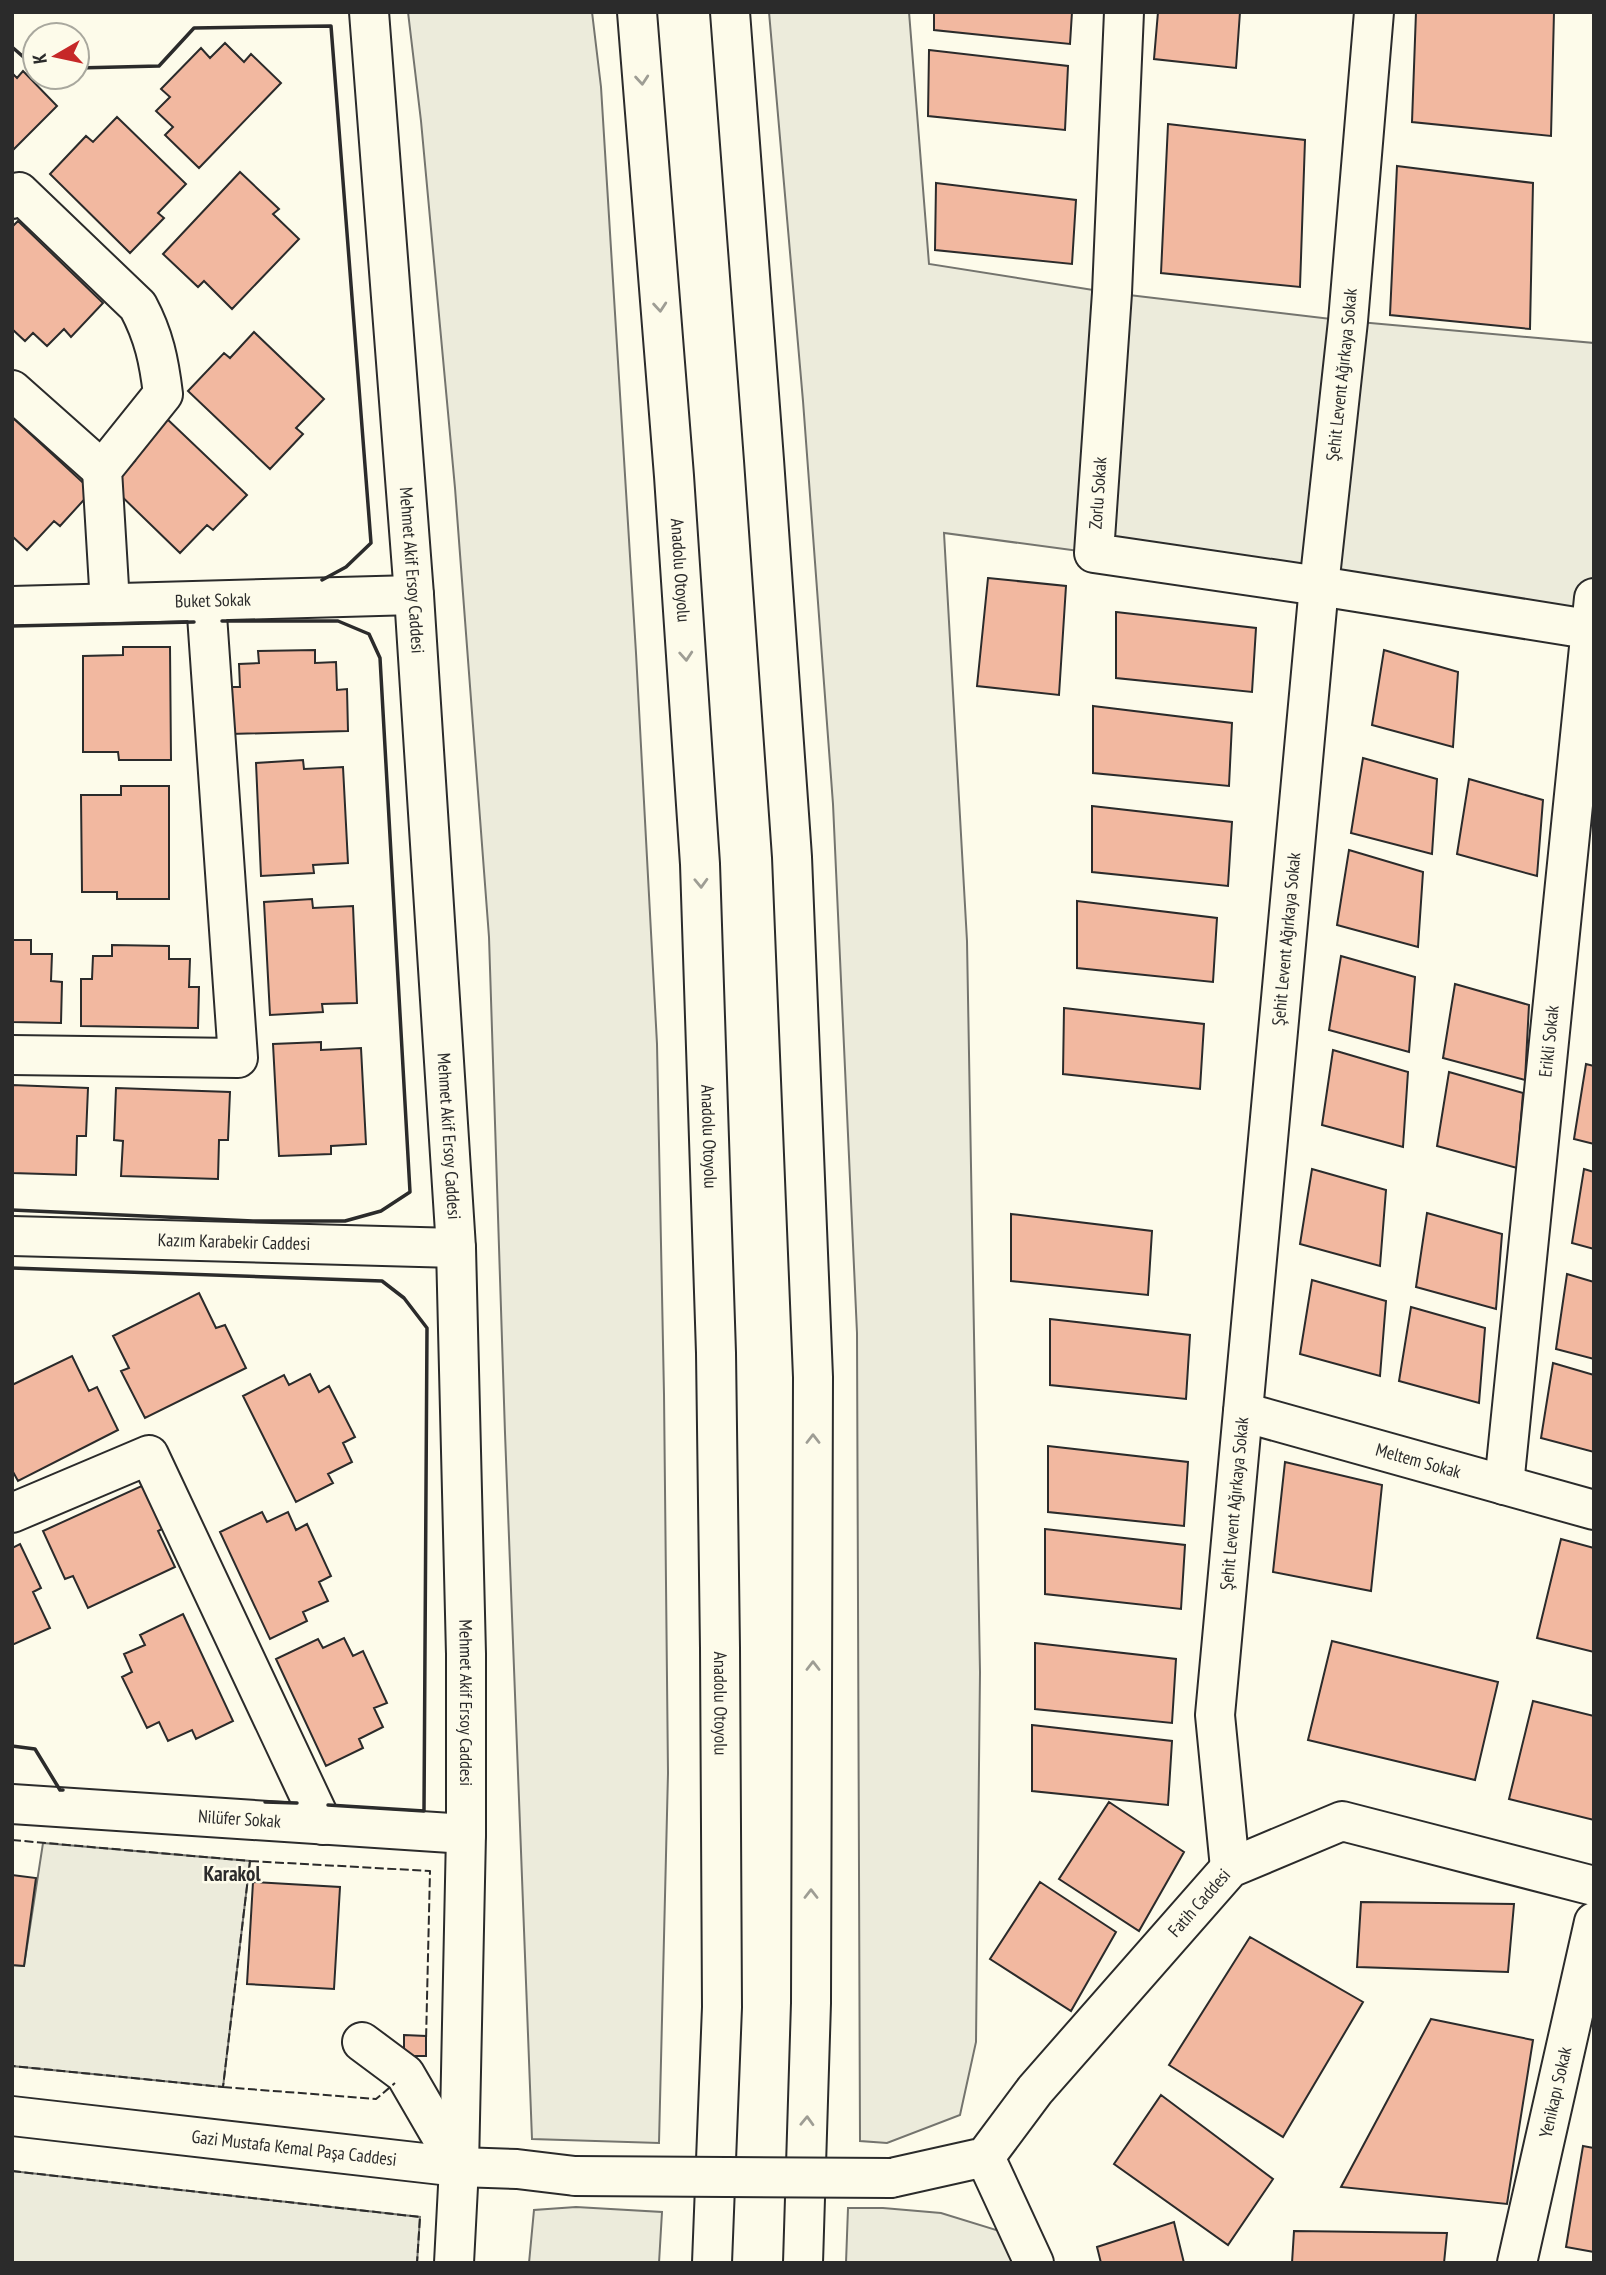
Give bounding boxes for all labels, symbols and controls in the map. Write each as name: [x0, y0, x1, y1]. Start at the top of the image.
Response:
north arrow: [21, 21, 91, 91]
text: K: [27, 52, 52, 65]
one-way arrow: [634, 75, 649, 86]
street label: Şehit Levent Ağırkaya Sokak: [1321, 287, 1362, 462]
one-way arrow: [652, 302, 667, 313]
street label: Zorlu Sokak: [1084, 456, 1111, 530]
street label: Mehmet Akif Ersoy Caddesi: [395, 486, 430, 654]
street label: Anadolu Otoyolu: [666, 518, 696, 623]
street label: Buket Sokak: [175, 587, 251, 613]
one-way arrow: [678, 651, 693, 662]
street label: Şehit Levent Ağırkaya Sokak: [1267, 851, 1305, 1027]
one-way arrow: [693, 878, 708, 889]
street label: Erikli Sokak: [1533, 1004, 1564, 1078]
street label: Mehmet Akif Ersoy Caddesi: [432, 1052, 466, 1220]
street label: Anadolu Otoyolu: [696, 1084, 723, 1189]
street label: Kazım Karabekir Caddesi: [157, 1228, 311, 1255]
street label: Şehit Levent Ağırkaya Sokak: [1215, 1416, 1253, 1591]
one-way arrow: [805, 1433, 821, 1443]
street label: Meltem Sokak: [1373, 1438, 1464, 1483]
street label: Mehmet Akif Ersoy Caddesi: [454, 1619, 478, 1786]
street label: Anadolu Otoyolu: [709, 1651, 733, 1755]
one-way arrow: [805, 1660, 820, 1671]
street label: Nilüfer Sokak: [197, 1804, 282, 1833]
district label: Karakol: [204, 1860, 261, 1887]
street label: Fatih Caddesi: [1163, 1864, 1235, 1941]
one-way arrow: [804, 1888, 819, 1899]
street label: Yenikapı Sokak: [1534, 2044, 1576, 2140]
one-way arrow: [800, 2115, 815, 2126]
street label: Gazi Mustafa Kemal Paşa Caddesi: [190, 2125, 398, 2171]

